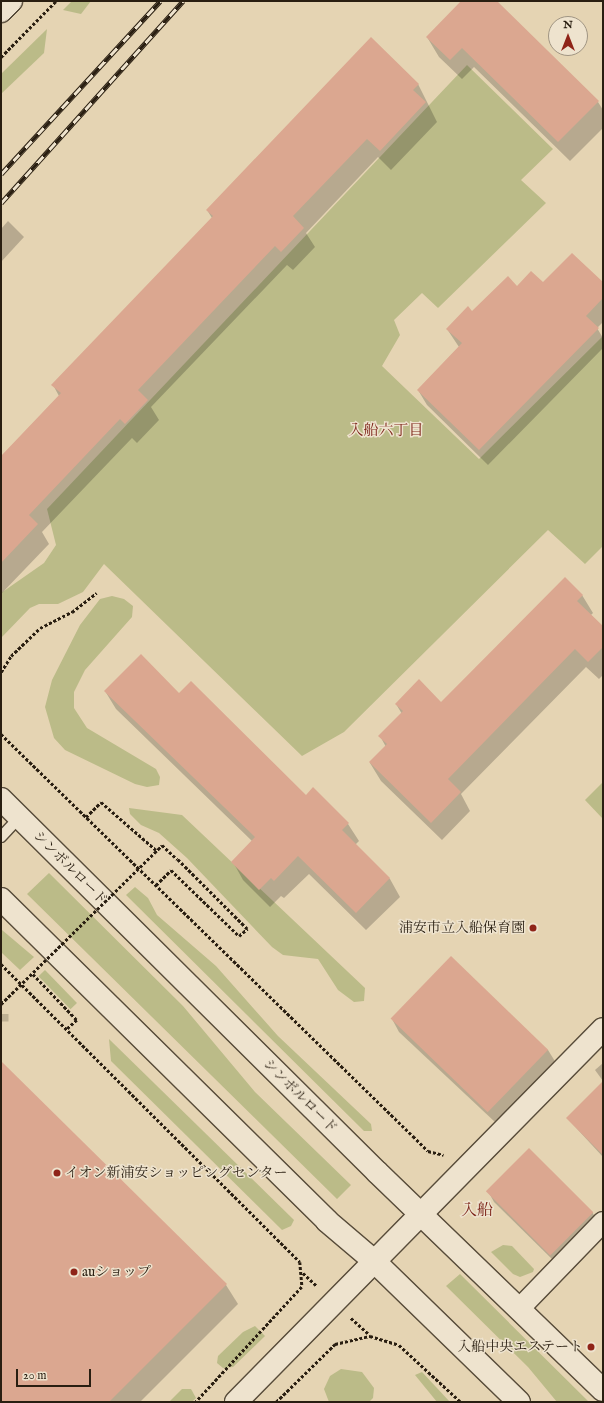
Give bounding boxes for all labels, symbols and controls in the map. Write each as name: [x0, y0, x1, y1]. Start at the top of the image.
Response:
north arrow: [548, 16, 588, 56]
text: N: [563, 18, 573, 32]
district label: 入船六丁目: [349, 422, 423, 440]
street label: シンボルロード: [29, 827, 111, 909]
place label: 浦安市立入船保育園: [399, 920, 525, 936]
marker: 浦安市立入船保育園: [528, 923, 538, 933]
street label: シンボルロード: [259, 1055, 341, 1137]
place label: イオン新浦安ショッピングセンター: [65, 1165, 289, 1181]
marker: イオン新浦安ショッピングセンター: [52, 1168, 62, 1178]
district label: 入船: [461, 1201, 493, 1221]
place label: auショップ: [82, 1264, 151, 1280]
marker: auショップ: [69, 1267, 79, 1277]
place label: 入船中央エステート: [457, 1339, 583, 1355]
marker: 入船中央エステート: [586, 1342, 596, 1352]
scale bar: [18, 1361, 93, 1387]
text: 20 m: [23, 1368, 46, 1383]

